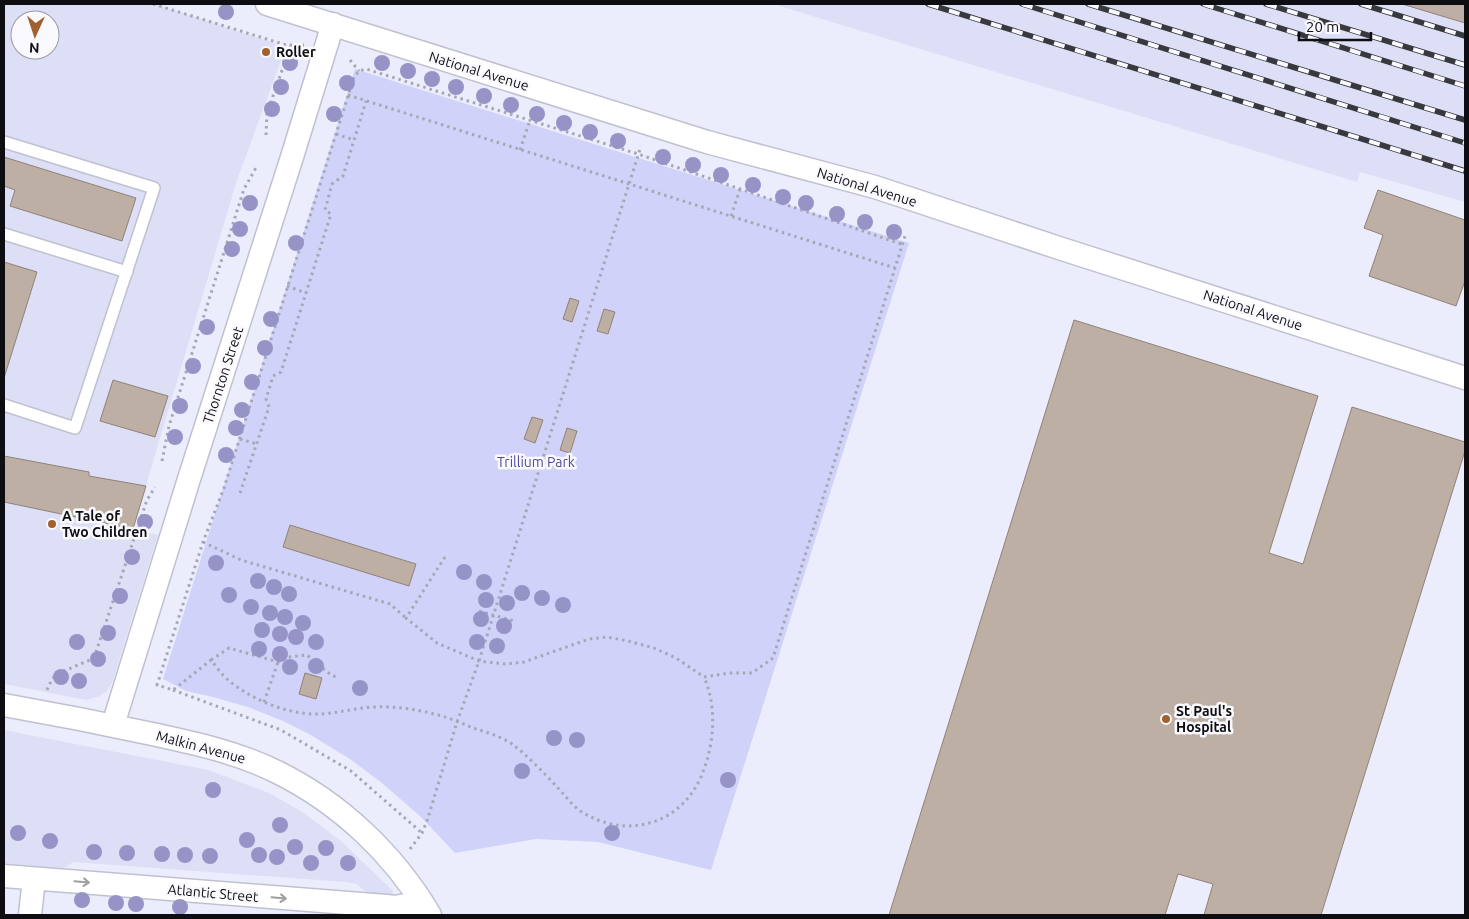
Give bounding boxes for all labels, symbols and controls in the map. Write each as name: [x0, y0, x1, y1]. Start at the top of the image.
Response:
north arrow: [10, 10, 60, 60]
scale bar: [1299, 10, 1372, 42]
text: 20 m: [1306, 18, 1339, 35]
text: N: [29, 40, 40, 56]
place label: Roller: [276, 44, 316, 60]
marker: Roller: [260, 46, 272, 58]
street label: National Avenue: [427, 48, 531, 94]
street label: National Avenue: [815, 164, 919, 210]
street label: National Avenue: [1201, 286, 1305, 334]
street label: Thornton Street: [200, 324, 246, 426]
park label: Trillium Park: [497, 454, 575, 470]
place label: A Tale of Two Children: [62, 508, 148, 540]
marker: A Tale of Two Children: [46, 518, 58, 530]
place label: St Paul's Hospital: [1176, 703, 1232, 735]
marker: St Paul's Hospital: [1160, 713, 1172, 725]
street label: Malkin Avenue: [155, 727, 247, 767]
one-way arrow: [74, 877, 90, 887]
street label: Atlantic Street: [167, 881, 260, 905]
one-way arrow: [271, 893, 287, 902]

